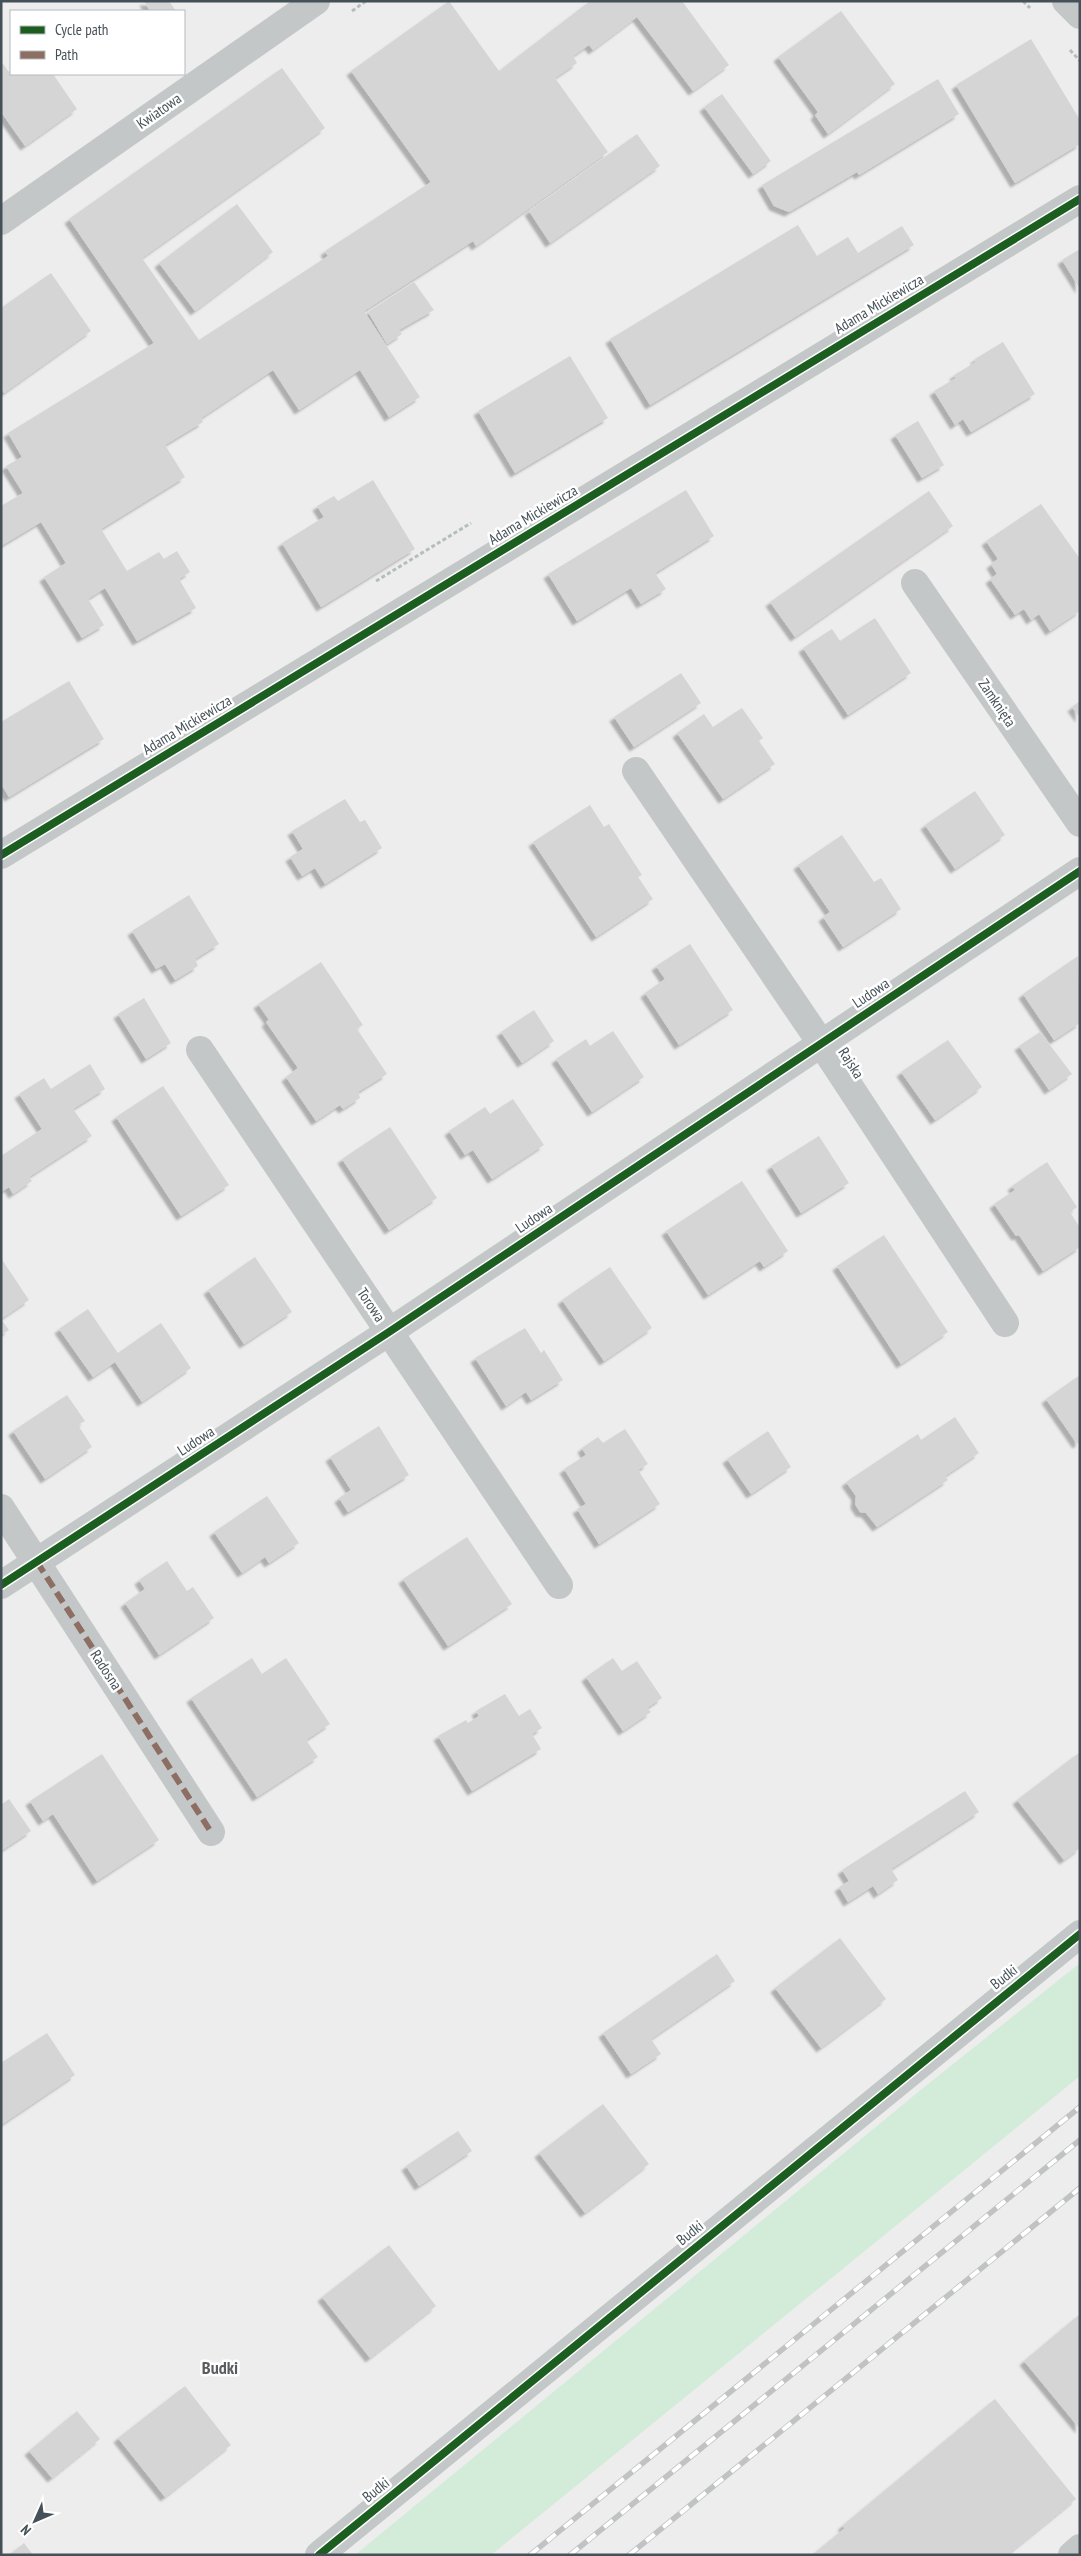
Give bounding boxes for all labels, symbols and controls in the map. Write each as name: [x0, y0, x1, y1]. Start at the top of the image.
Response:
legend: [10, 10, 185, 75]
text: Cycle path: [55, 20, 108, 39]
text: Path: [55, 45, 78, 64]
street label: Kwiatowa: [133, 88, 185, 133]
street label: Adama Mickiewicza: [831, 270, 927, 338]
street label: Adama Mickiewicza: [485, 481, 581, 549]
street label: Zamknięta: [974, 675, 1020, 730]
street label: Adama Mickiewicza: [139, 691, 235, 759]
street label: Ludowa: [849, 973, 893, 1012]
street label: Rajska: [834, 1044, 868, 1082]
street label: Ludowa: [512, 1198, 556, 1237]
street label: Torowa: [353, 1284, 390, 1325]
street label: Ludowa: [174, 1422, 218, 1460]
street label: Radosna: [87, 1646, 126, 1693]
street label: Budki: [986, 1960, 1021, 1993]
street label: Budki: [672, 2216, 707, 2249]
district label: Budki: [202, 2356, 238, 2379]
street label: Budki: [358, 2473, 393, 2506]
north arrow: [10, 2496, 60, 2546]
text: N: [17, 2521, 35, 2539]

